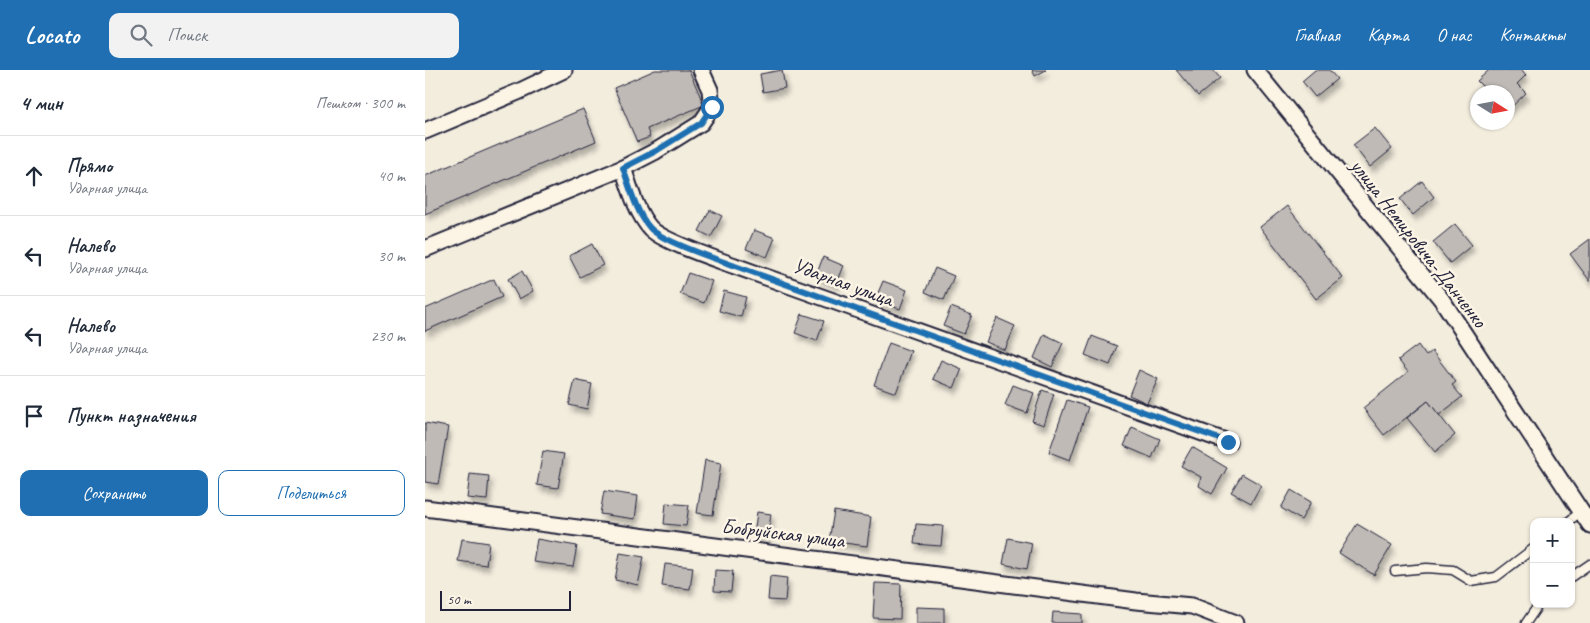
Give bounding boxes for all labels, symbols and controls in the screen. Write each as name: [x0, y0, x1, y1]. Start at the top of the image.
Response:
search box: [109, 13, 459, 58]
text: Locato: [25, 20, 79, 50]
icon: search: [127, 21, 155, 49]
text: Поиск: [167, 23, 207, 47]
text: Главная: [1295, 24, 1340, 46]
text: Карта: [1368, 24, 1409, 46]
text: О нас: [1437, 24, 1472, 46]
text: Контакты: [1500, 24, 1565, 46]
north arrow: [1470, 85, 1515, 130]
text: 4 мин: [20, 90, 63, 116]
text: Пешком · 300 m: [316, 93, 405, 113]
route start: [701, 96, 724, 119]
street label: улица Немировича-Данченко: [1344, 152, 1494, 334]
text: Прямо: [67, 154, 112, 178]
icon: ahead: [20, 162, 48, 190]
text: 40 m: [378, 166, 405, 186]
text: Ударная улица: [67, 178, 147, 198]
text: Налево: [67, 234, 115, 258]
icon: left: [20, 242, 48, 270]
text: 30 m: [378, 246, 405, 266]
street label: Ударная улица: [789, 252, 899, 313]
text: Ударная улица: [67, 258, 147, 278]
text: Налево: [67, 314, 115, 338]
icon: left: [20, 322, 48, 350]
text: 230 m: [371, 326, 405, 346]
text: Ударная улица: [67, 338, 147, 358]
icon: arrive: [20, 402, 48, 430]
text: Пункт назначения: [67, 404, 196, 428]
route end: [1217, 431, 1240, 454]
button: Сохранить: [20, 470, 208, 516]
button: Поделиться: [218, 470, 405, 516]
street label: Бобруйская улица: [720, 513, 847, 554]
map controls: [1530, 518, 1575, 608]
button: +: [1530, 518, 1575, 563]
button: −: [1530, 563, 1575, 608]
scale bar: [440, 588, 571, 611]
text: 50 m: [447, 591, 471, 608]

